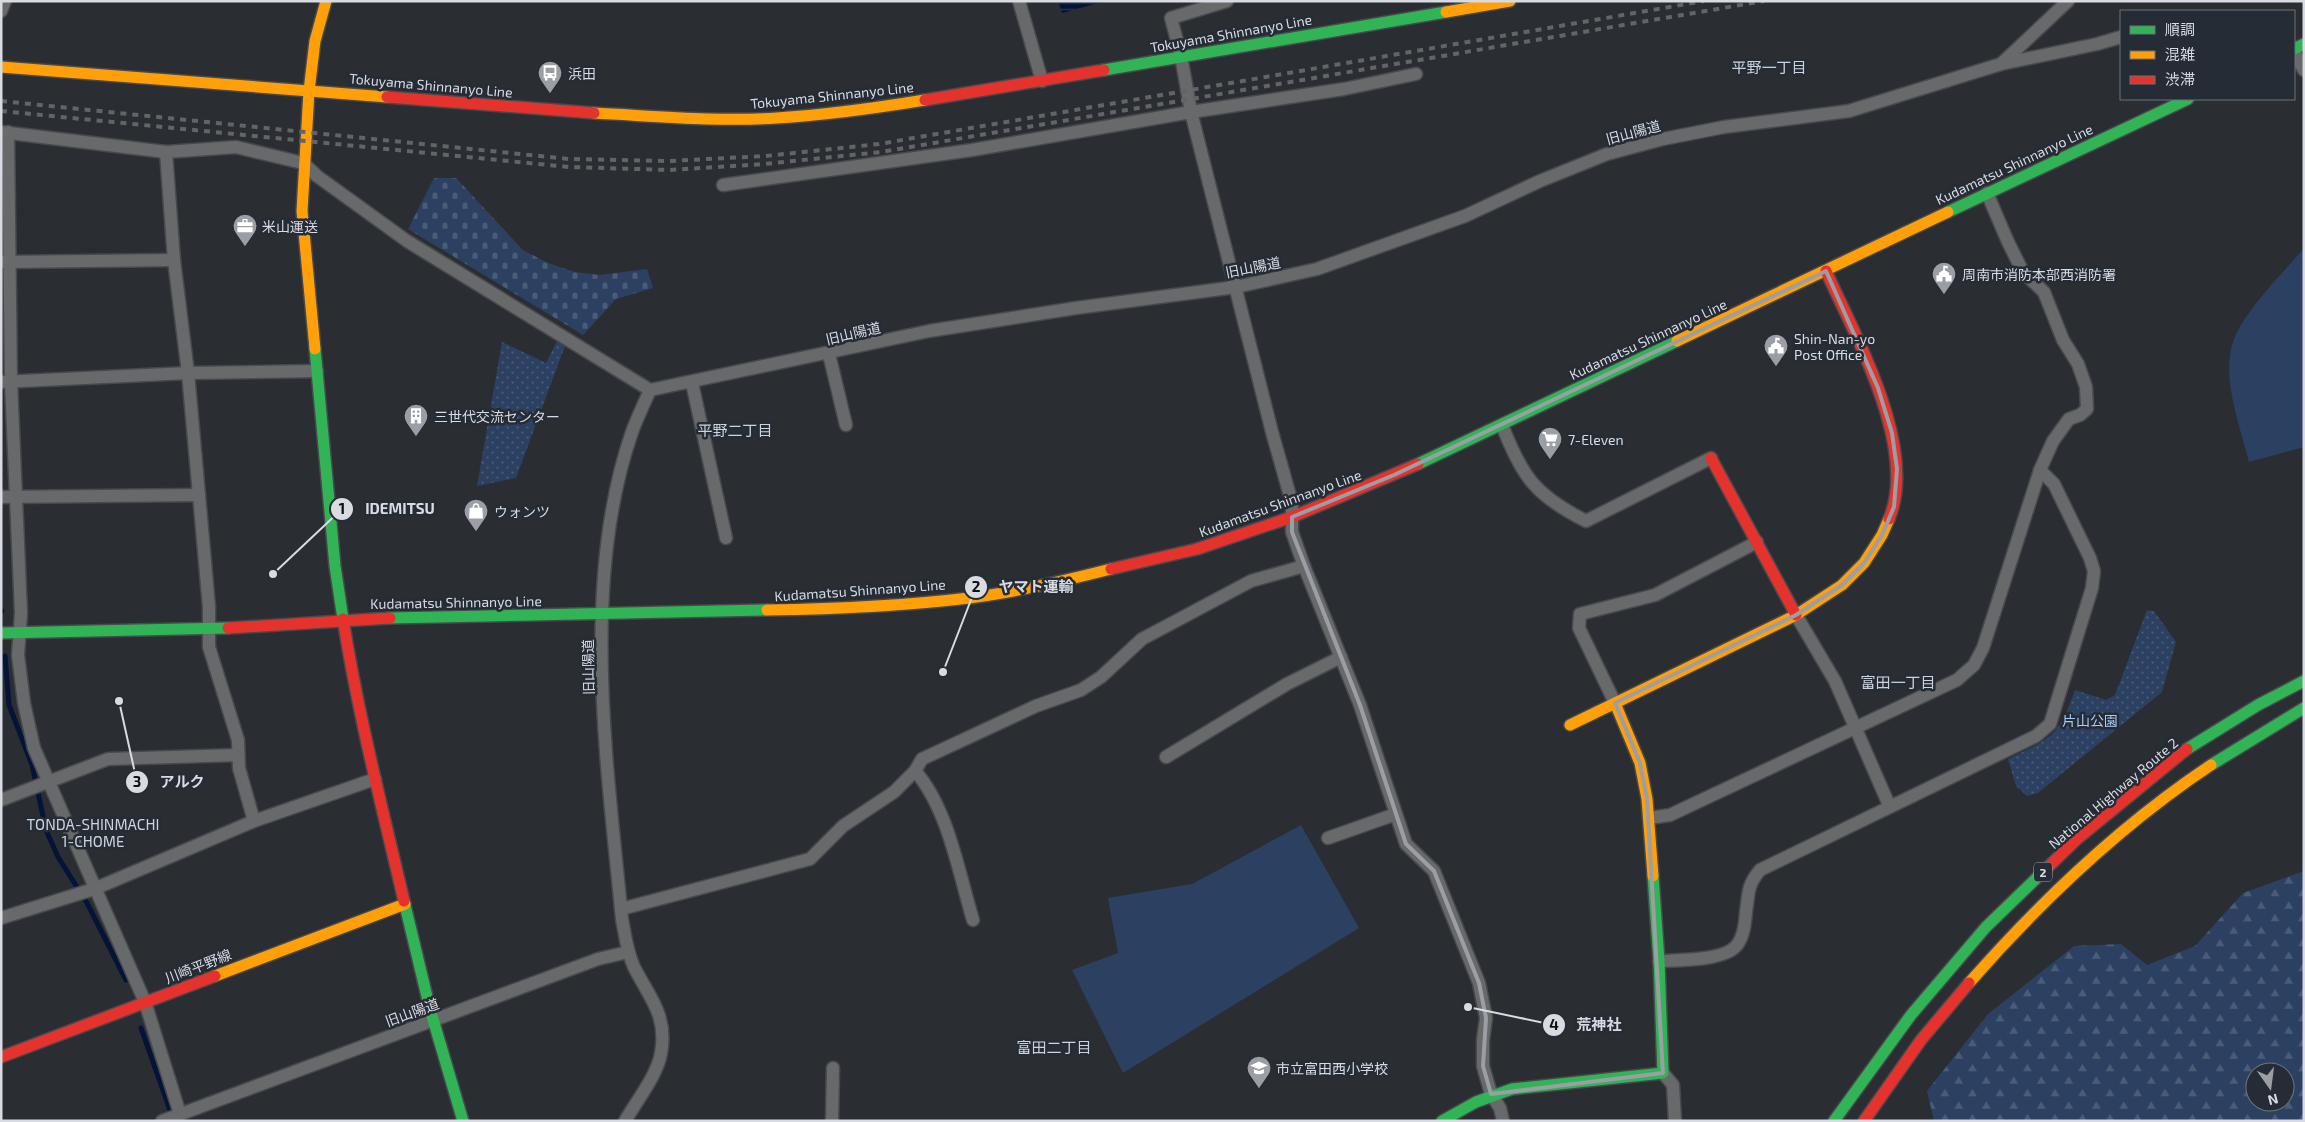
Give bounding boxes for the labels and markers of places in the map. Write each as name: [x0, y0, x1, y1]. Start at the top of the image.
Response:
bus stop icon: 浜田: [537, 60, 563, 94]
place label: 浜田: [568, 65, 596, 82]
office icon: 米山運送: [232, 213, 258, 247]
place label: 米山運送: [262, 218, 318, 235]
public building icon: 周南市消防本部西消防署: [1931, 261, 1957, 295]
place label: 周南市消防本部西消防署: [1962, 266, 2116, 283]
place label: Shin-Nan-yo Post Office: [1794, 330, 1875, 363]
public building icon: Shin-Nan-yo Post Office: [1763, 333, 1789, 367]
building icon: 三世代交流センター: [403, 403, 429, 437]
place label: 三世代交流センター: [434, 408, 560, 425]
supermarket icon: 7-Eleven: [1537, 426, 1563, 460]
place label: 7-Eleven: [1568, 431, 1624, 448]
callout: IDEMITSU: [330, 494, 444, 524]
shop icon: ウォンツ: [463, 498, 489, 532]
place label: ウォンツ: [494, 503, 550, 520]
callout: ヤマト運輸: [964, 572, 1084, 602]
callout: アルク: [124, 767, 214, 797]
callout: 荒神社: [1541, 1010, 1631, 1040]
school or university icon: 市立富田西小学校: [1246, 1055, 1272, 1089]
place label: 市立富田西小学校: [1276, 1060, 1388, 1077]

